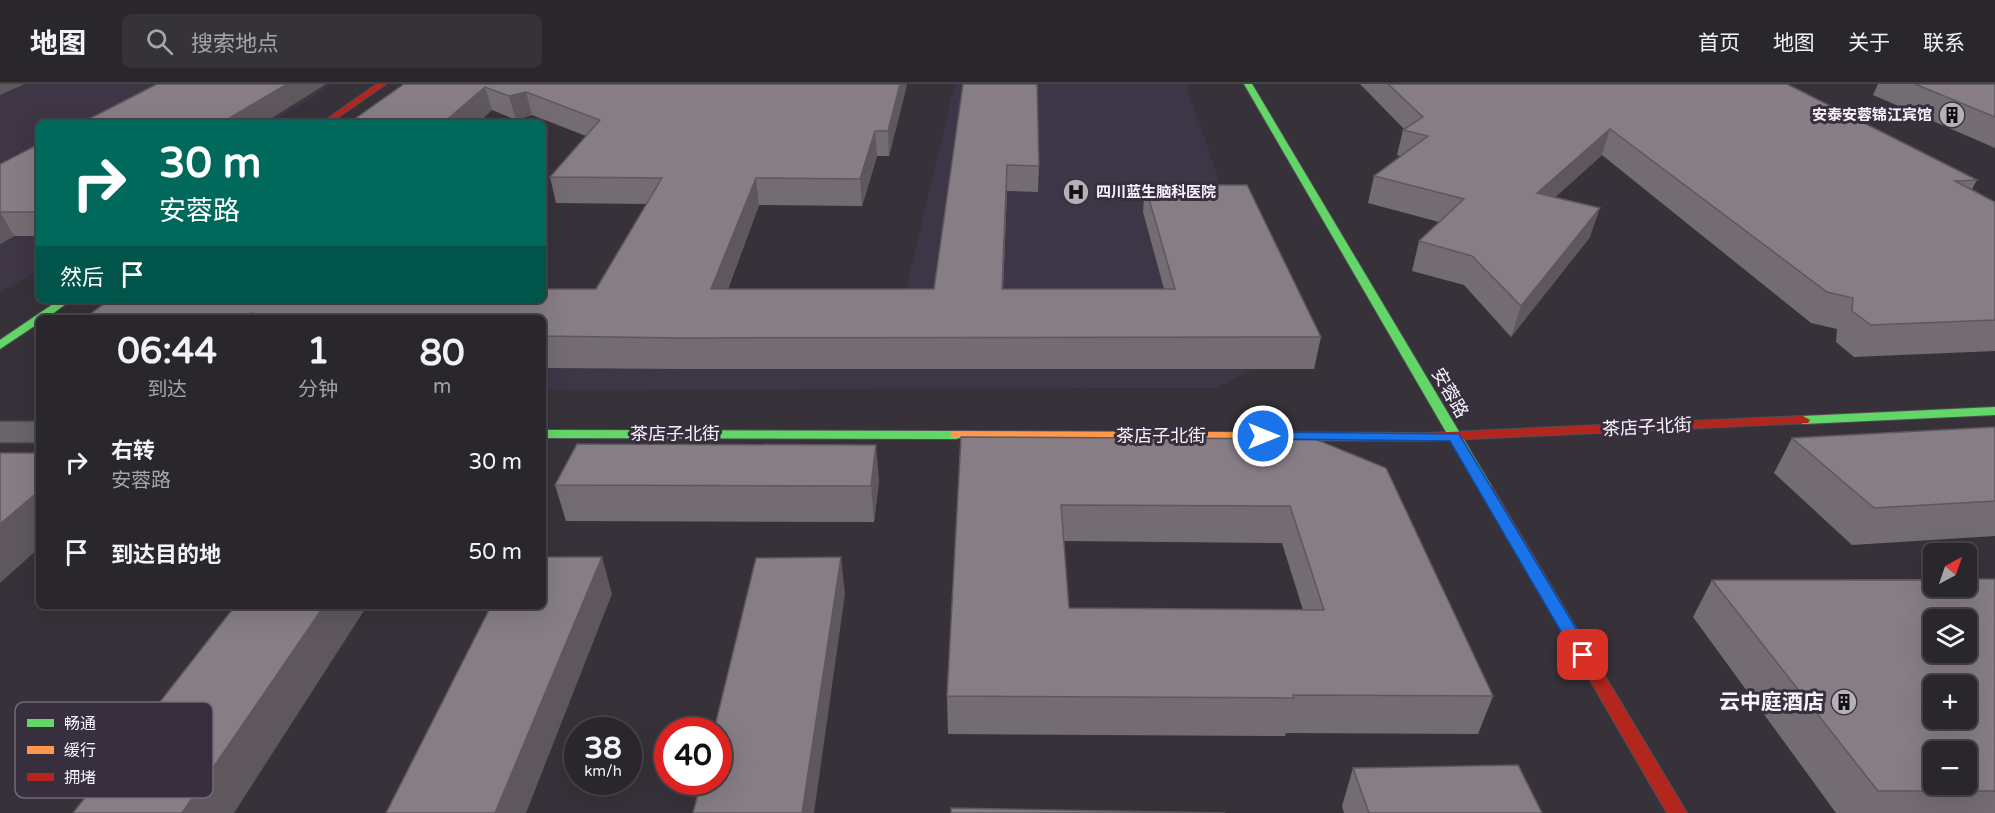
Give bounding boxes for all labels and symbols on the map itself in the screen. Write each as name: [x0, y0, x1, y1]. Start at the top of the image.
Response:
building icon: 安泰安蓉锦江宾馆: [1937, 100, 1967, 130]
place label: 安泰安蓉锦江宾馆: [1812, 106, 1932, 124]
hospital icon: 四川蓝生脑科医院: [1061, 177, 1091, 207]
place label: 四川蓝生脑科医院: [1096, 183, 1216, 201]
street label: 安蓉路: [1427, 364, 1473, 422]
position arrow: [1231, 404, 1295, 468]
street label: 茶店子北街: [1601, 414, 1693, 440]
street label: 茶店子北街: [630, 423, 720, 445]
street label: 茶店子北街: [1116, 425, 1206, 447]
north arrow: [1923, 543, 1977, 597]
pin: [1557, 629, 1608, 680]
building icon: 云中庭酒店: [1829, 687, 1859, 717]
place label: 云中庭酒店: [1719, 690, 1824, 715]
legend: [15, 702, 213, 798]
text: 畅通: [64, 714, 96, 734]
speed limit sign: 40: [654, 717, 732, 795]
text: 缓行: [64, 741, 96, 761]
text: 拥堵: [64, 768, 96, 788]

